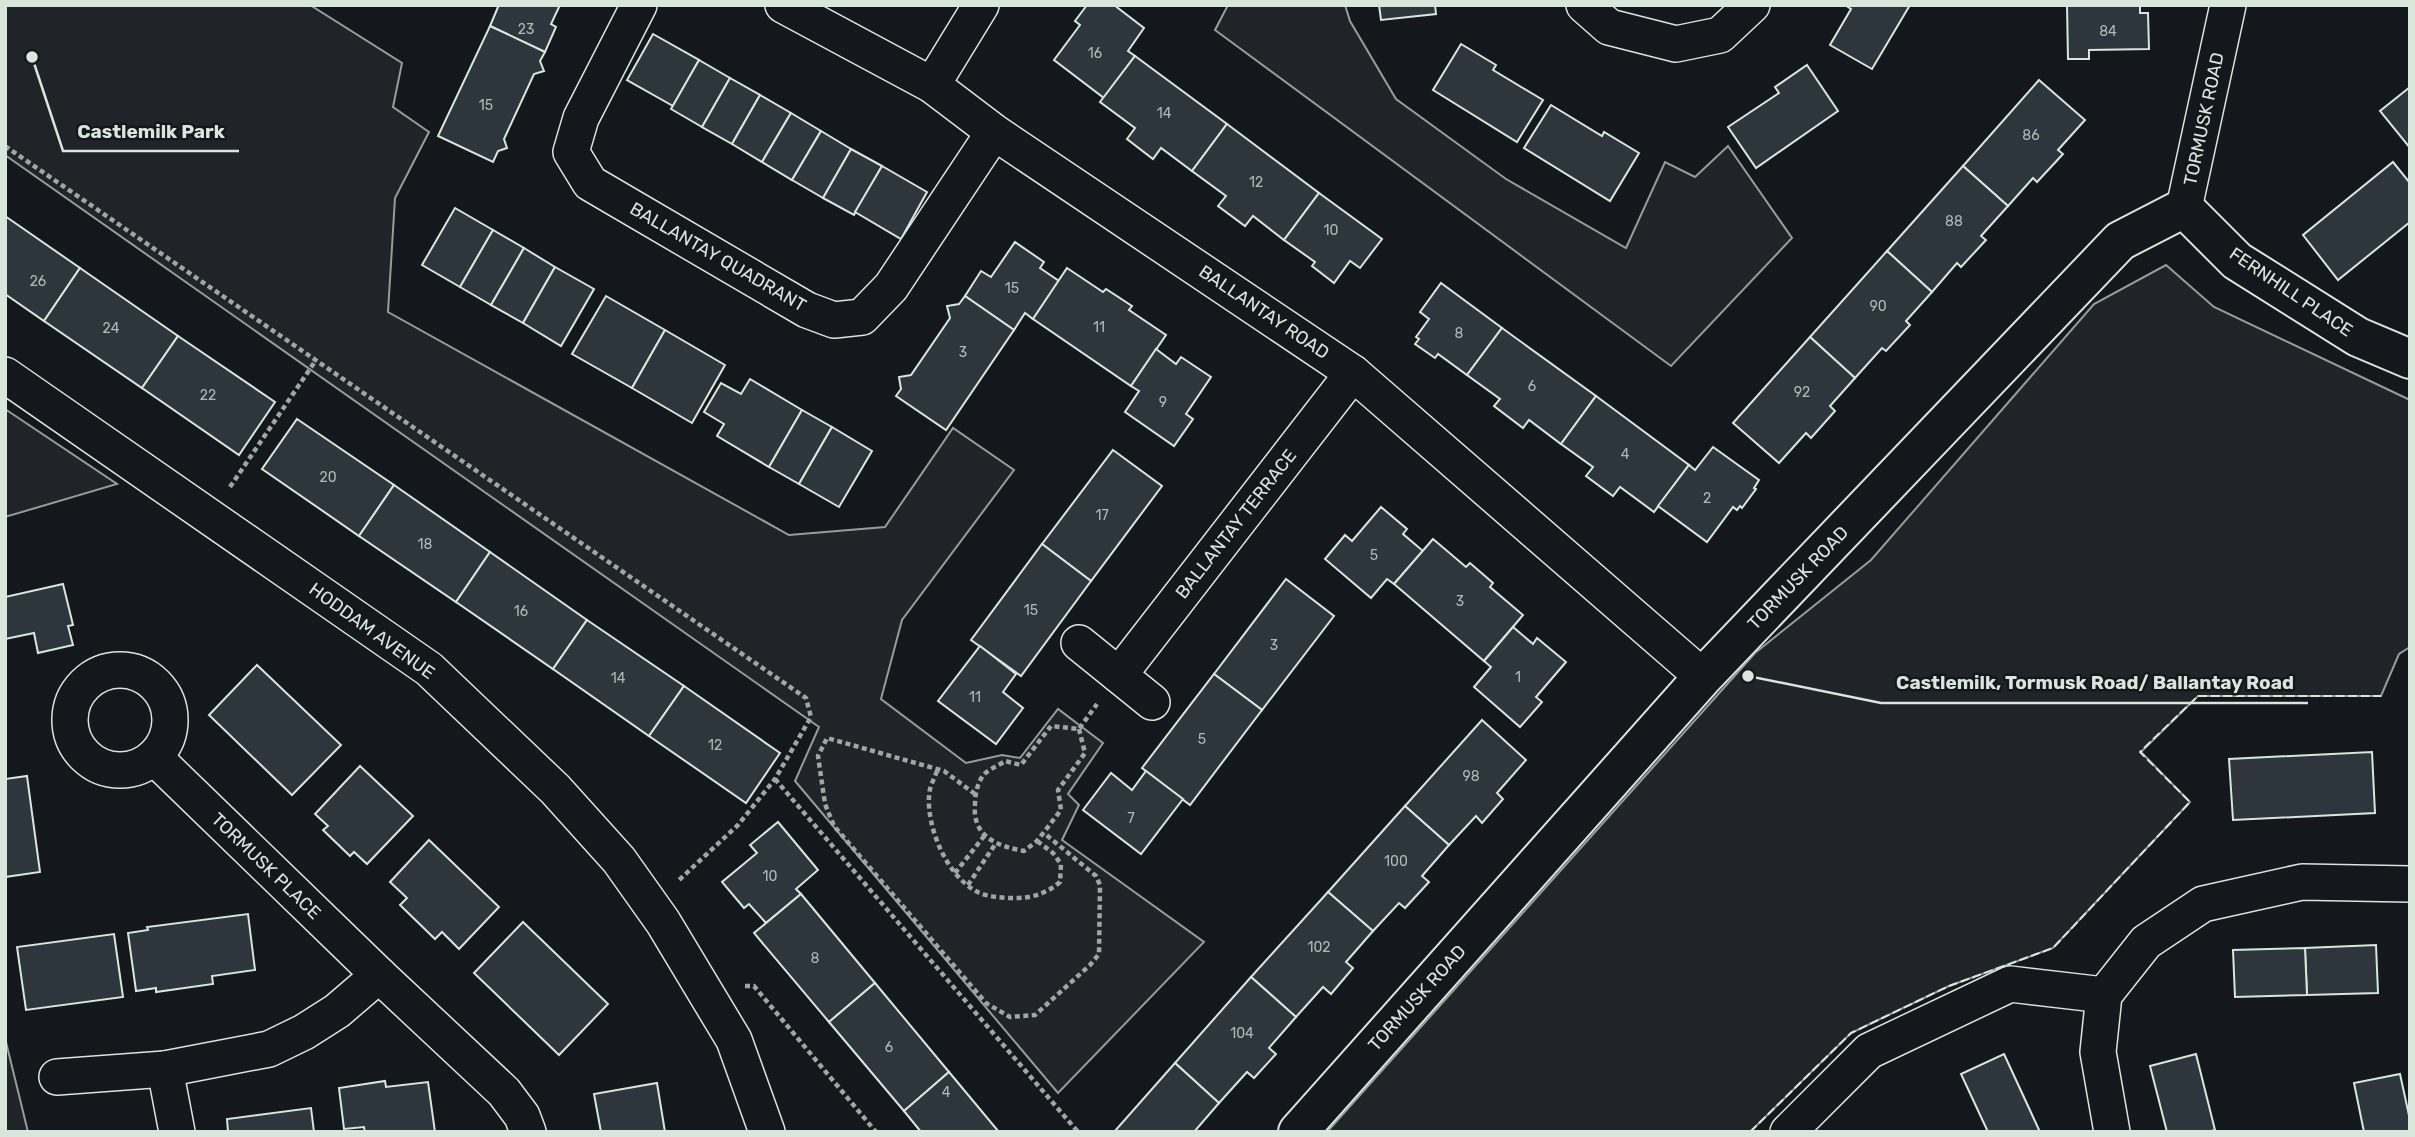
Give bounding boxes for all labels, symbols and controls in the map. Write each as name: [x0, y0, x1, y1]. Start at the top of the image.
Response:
house number: 23: [518, 21, 534, 38]
house number: 84: [2099, 23, 2117, 40]
house number: 16: [1088, 45, 1102, 62]
street label: TORMUSK ROAD: [2179, 50, 2229, 188]
house number: 15: [479, 97, 493, 114]
house number: 14: [1157, 105, 1172, 122]
callout: Castlemilk Park: [63, 111, 239, 151]
text: Castlemilk Park: [77, 120, 225, 143]
house number: 86: [2022, 127, 2040, 144]
house number: 12: [1249, 174, 1263, 191]
street label: BALLANTAY QUADRANT: [626, 197, 810, 317]
house number: 88: [1945, 213, 1963, 230]
house number: 10: [1324, 222, 1339, 239]
street label: FERNHILL PLACE: [2225, 243, 2357, 341]
street label: BALLANTAY ROAD: [1195, 260, 1333, 364]
house number: 26: [30, 273, 46, 290]
house number: 15: [1005, 280, 1019, 297]
house number: 90: [1869, 298, 1887, 315]
house number: 11: [1093, 319, 1105, 336]
house number: 24: [103, 320, 120, 337]
house number: 8: [1455, 325, 1464, 342]
house number: 3: [959, 344, 967, 361]
house number: 6: [1528, 378, 1536, 395]
house number: 92: [1794, 384, 1810, 401]
house number: 22: [200, 387, 216, 404]
house number: 9: [1159, 394, 1167, 411]
street label: BALLANTAY TERRACE: [1171, 445, 1301, 603]
house number: 4: [1621, 446, 1630, 463]
house number: 20: [319, 469, 337, 486]
house number: 2: [1703, 490, 1711, 507]
house number: 17: [1095, 507, 1109, 524]
street label: TORMUSK ROAD: [1743, 522, 1853, 634]
house number: 18: [418, 536, 433, 553]
house number: 5: [1370, 547, 1378, 564]
street label: HODDAM AVENUE: [305, 578, 439, 684]
house number: 3: [1456, 593, 1464, 610]
house number: 15: [1024, 602, 1038, 619]
house number: 16: [514, 603, 528, 620]
house number: 3: [1270, 637, 1278, 654]
callout: Castlemilk, Tormusk Road/ Ballantay Road: [1881, 663, 2308, 703]
house number: 1: [1515, 669, 1521, 686]
house number: 14: [611, 670, 626, 687]
text: Castlemilk, Tormusk Road/ Ballantay Road: [1896, 671, 2294, 694]
house number: 11: [969, 689, 981, 706]
house number: 5: [1198, 731, 1206, 748]
house number: 12: [708, 737, 722, 754]
house number: 98: [1462, 768, 1480, 785]
street label: TORMUSK PLACE: [207, 808, 325, 924]
house number: 7: [1127, 810, 1135, 827]
house number: 100: [1384, 853, 1408, 870]
house number: 10: [763, 868, 778, 885]
house number: 102: [1307, 939, 1331, 956]
street label: TORMUSK ROAD: [1363, 940, 1471, 1056]
house number: 8: [811, 950, 820, 967]
house number: 104: [1230, 1025, 1254, 1042]
house number: 6: [885, 1039, 893, 1056]
house number: 4: [942, 1084, 951, 1101]

